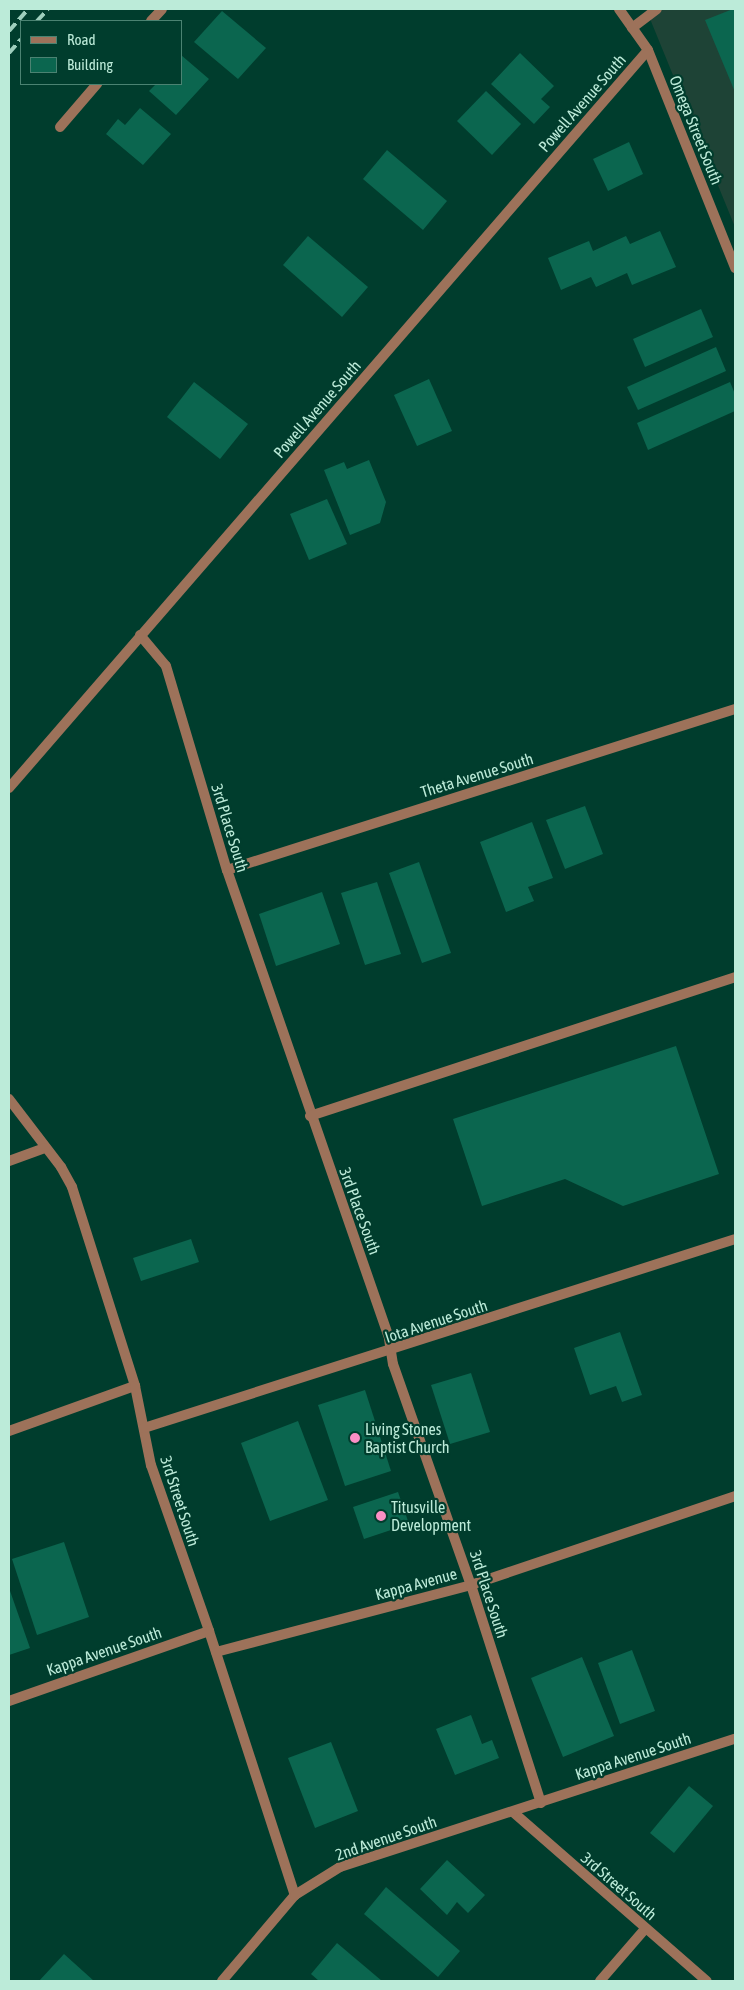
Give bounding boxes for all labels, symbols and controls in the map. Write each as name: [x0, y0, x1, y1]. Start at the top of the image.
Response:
legend: [20, 20, 182, 85]
text: Road: [67, 31, 96, 48]
street label: Powell Avenue South: [534, 50, 630, 156]
text: Building: [67, 56, 113, 73]
street label: Omega Street South: [665, 73, 727, 187]
street label: Powell Avenue South: [269, 356, 365, 462]
street label: Theta Avenue South: [418, 749, 536, 801]
street label: 3rd Place South: [207, 782, 253, 874]
street label: 3rd Place South: [335, 1165, 385, 1257]
street label: Iota Avenue South: [382, 1295, 490, 1347]
place label: Living Stones Baptist Church: [365, 1419, 449, 1457]
marker: Living Stones Baptist Church: [349, 1432, 361, 1444]
street label: 3rd Street South: [156, 1454, 204, 1548]
place label: Titusville Development: [391, 1497, 471, 1535]
marker: Titusville Development: [375, 1510, 387, 1522]
street label: 3rd Place South: [466, 1548, 512, 1640]
street label: Kappa Avenue: [373, 1564, 459, 1604]
street label: Kappa Avenue South: [44, 1622, 164, 1680]
street label: Kappa Avenue South: [573, 1728, 693, 1784]
street label: 2nd Avenue South: [333, 1812, 439, 1864]
street label: 3rd Street South: [577, 1848, 661, 1924]

